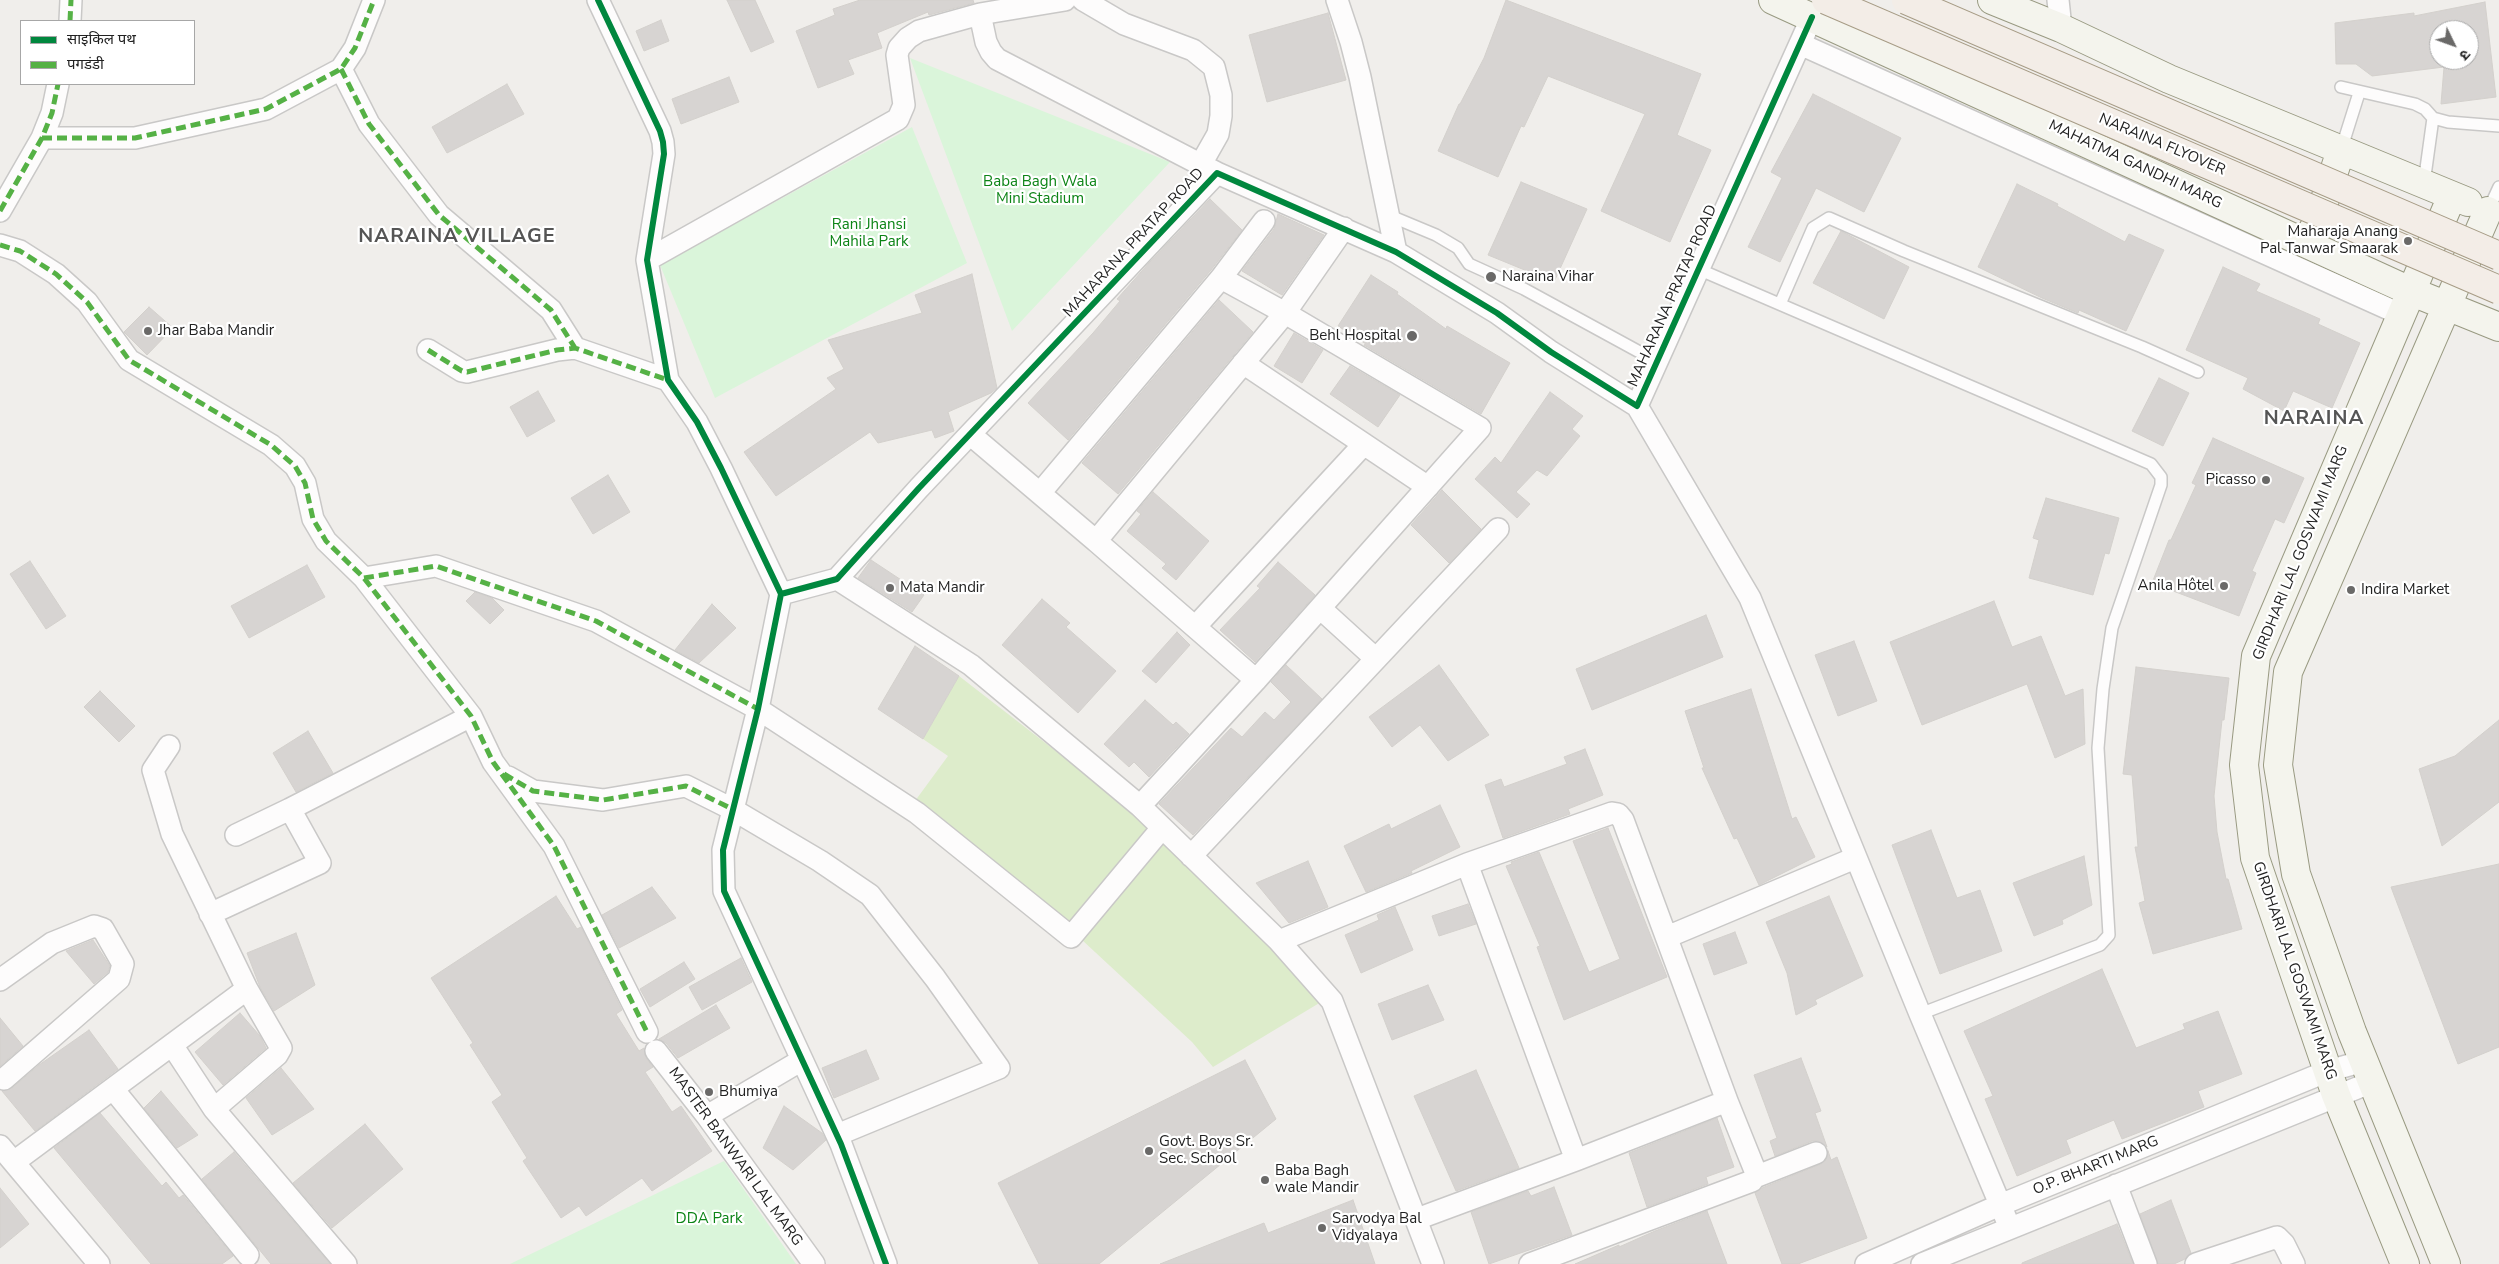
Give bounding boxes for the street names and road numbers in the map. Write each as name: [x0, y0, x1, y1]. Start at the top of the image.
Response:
street label: NARAINA FLYOVER: [2096, 110, 2228, 180]
street label: MAHATMA GANDHI MARG: [2045, 117, 2225, 213]
street label: MAHARANA PRATAP ROAD: [1060, 165, 1208, 321]
street label: MAHARANA PRATAP ROAD: [1625, 202, 1721, 390]
street label: GIRDHARI LAL GOSWAMI MARG: [2250, 443, 2352, 663]
street label: GIRDHARI LAL GOSWAMI MARG: [2248, 859, 2340, 1083]
street label: MASTER BANWARI LAL MARG: [664, 1064, 806, 1250]
street label: O.P. BHARTI MARG: [2031, 1133, 2161, 1199]

